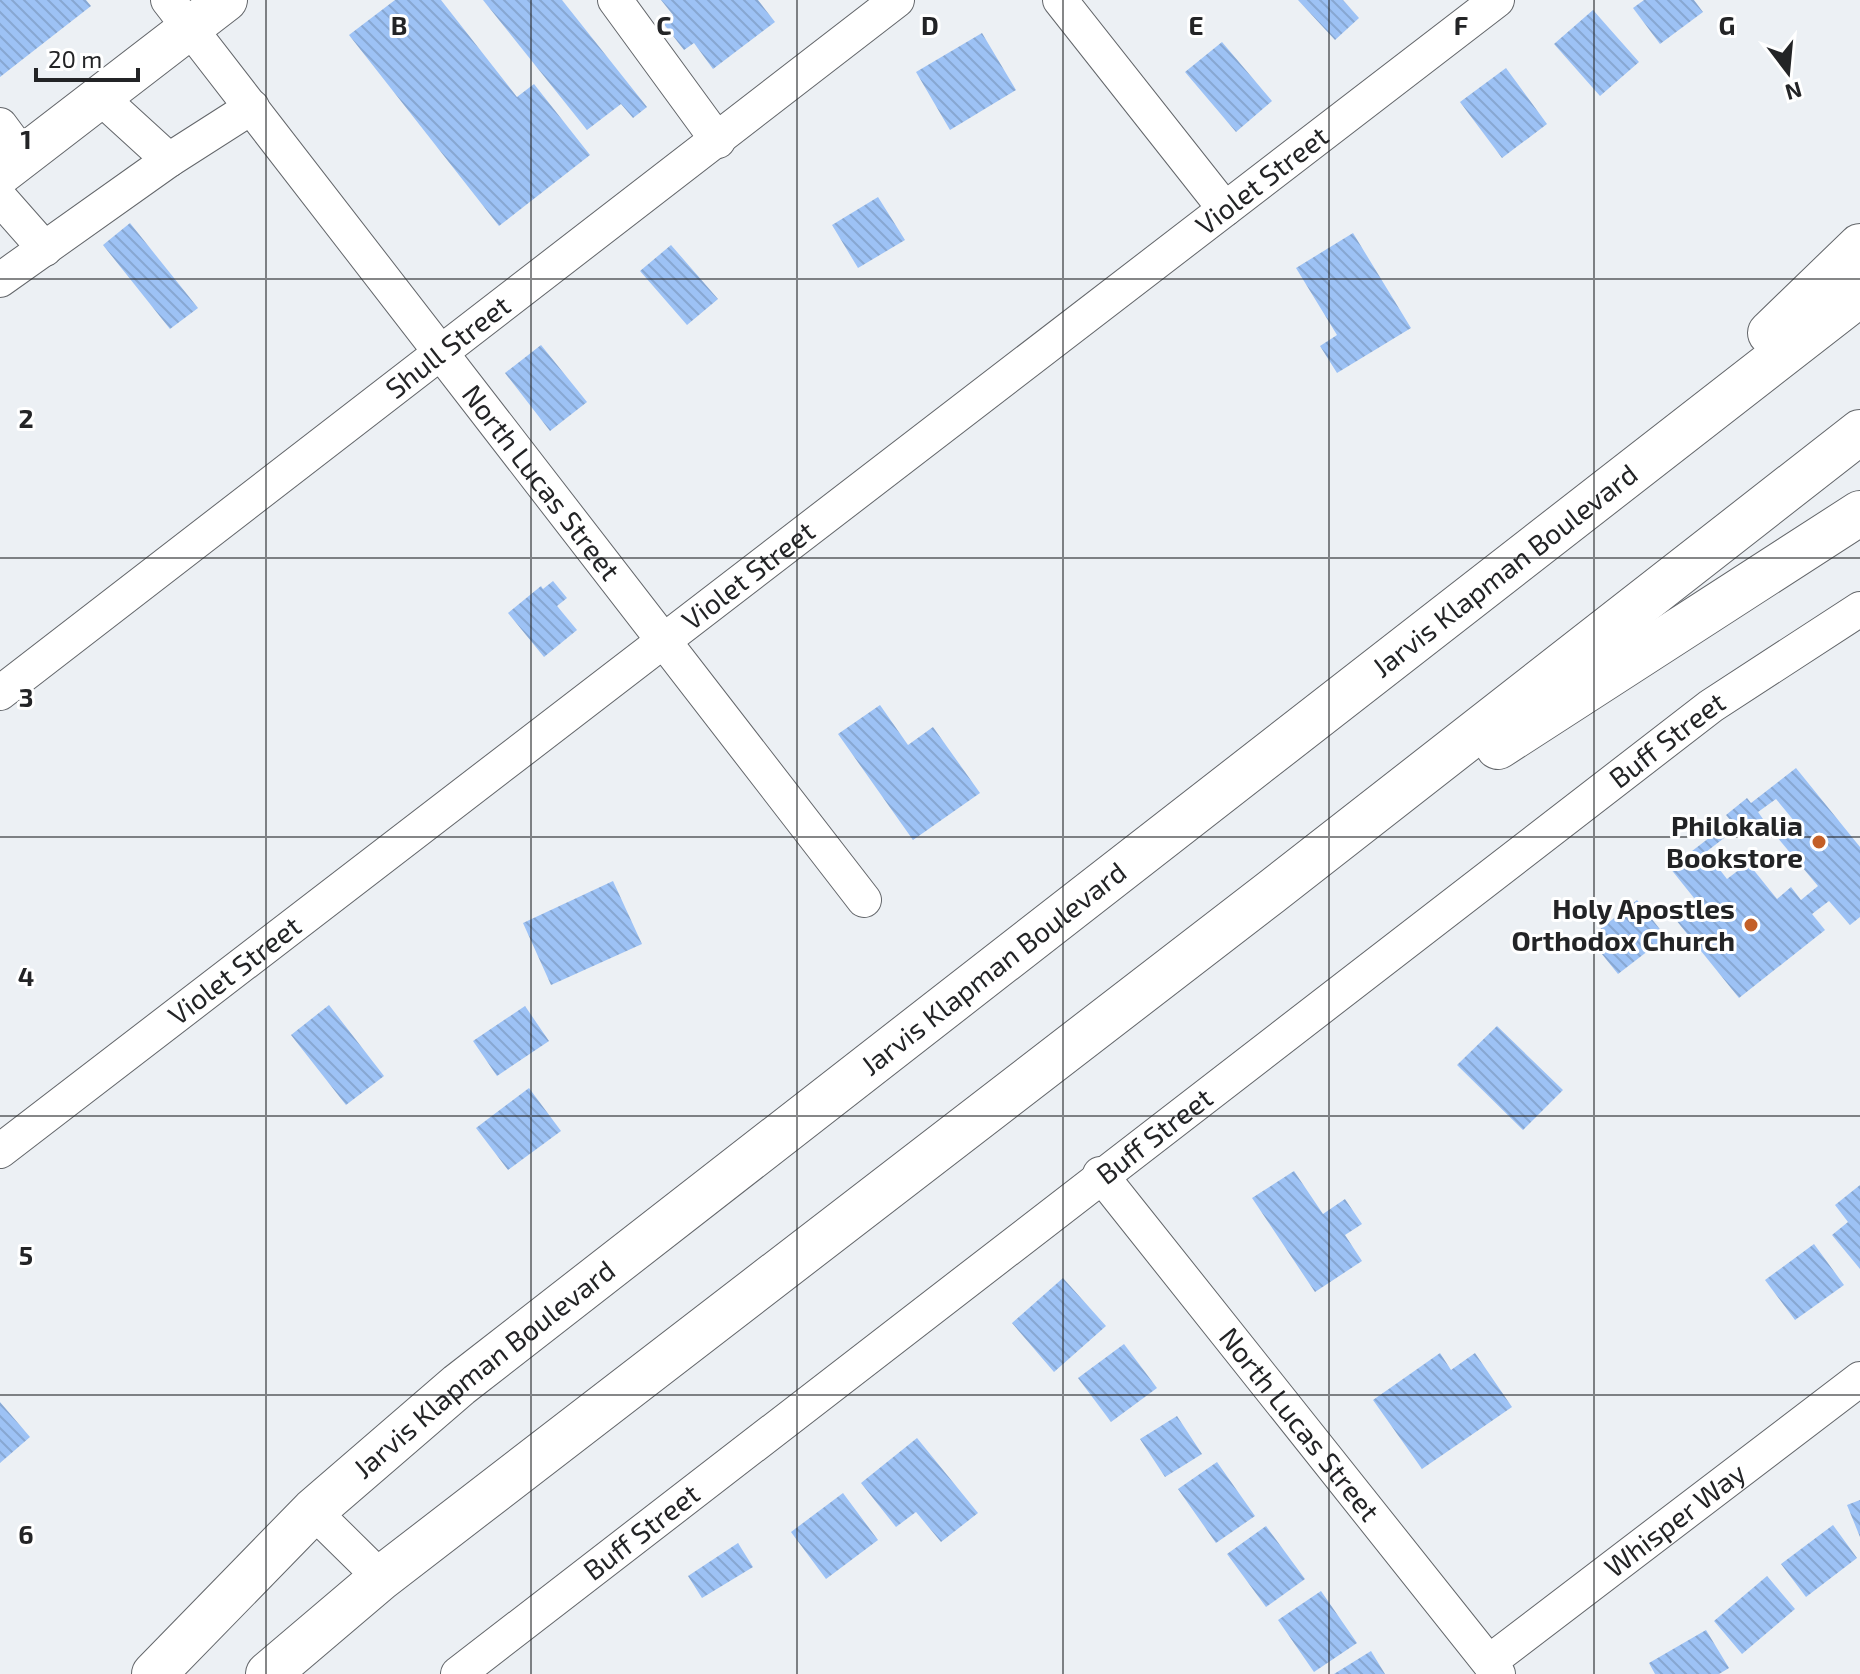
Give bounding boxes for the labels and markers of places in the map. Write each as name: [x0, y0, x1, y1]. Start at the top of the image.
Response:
place label: Philokalia Bookstore: [1666, 808, 1803, 874]
marker: Philokalia Bookstore: [1810, 833, 1828, 851]
place label: Holy Apostles Orthodox Church: [1511, 891, 1735, 957]
marker: Holy Apostles Orthodox Church: [1742, 916, 1760, 934]

